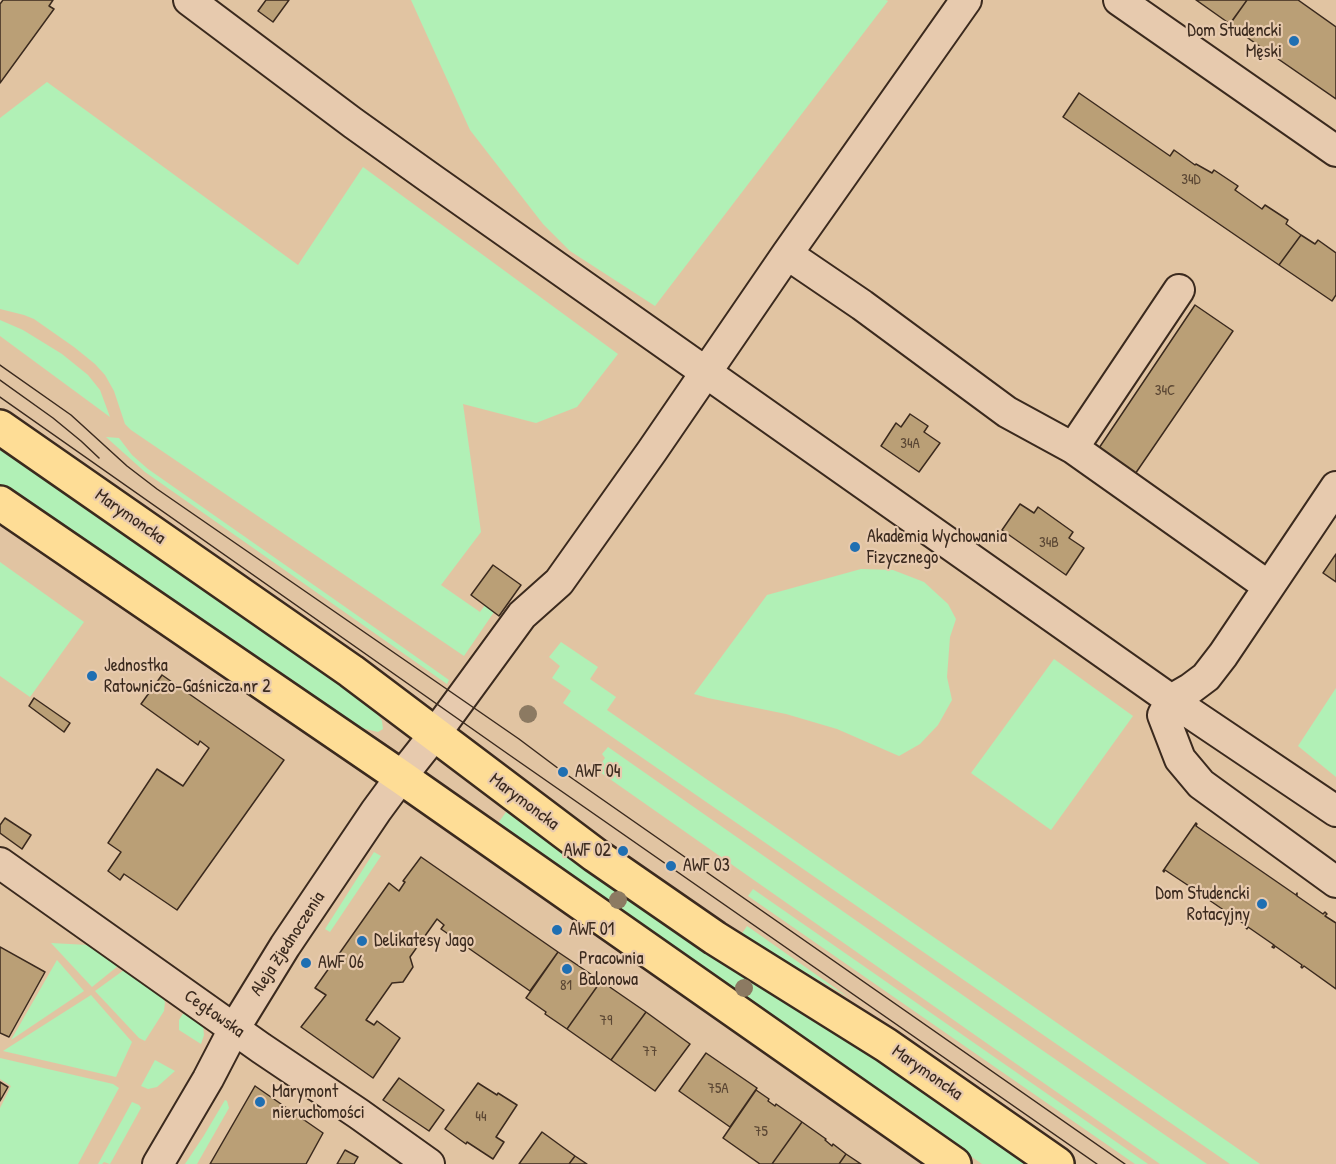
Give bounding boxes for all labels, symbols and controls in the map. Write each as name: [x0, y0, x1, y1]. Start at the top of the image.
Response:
place label: Dom Studencki Męski: [1187, 20, 1282, 63]
marker: Dom Studencki Męski: [1287, 34, 1301, 48]
house number: 34D: [1181, 171, 1201, 189]
house number: 34C: [1155, 382, 1175, 400]
house number: 34A: [900, 435, 920, 453]
street label: Marymoncka: [90, 485, 170, 549]
place label: Akademia Wychowania Fizycznego: [867, 526, 1007, 568]
house number: 34B: [1039, 534, 1059, 552]
marker: Akademia Wychowania Fizycznego: [848, 540, 862, 554]
place label: Jednostka Ratowniczo-Gaśnicza nr 2: [104, 655, 271, 698]
marker: Jednostka Ratowniczo-Gaśnicza nr 2: [85, 669, 99, 683]
place label: AWF 04: [575, 761, 621, 783]
marker: AWF 04: [556, 765, 570, 779]
street label: Marymoncka: [485, 769, 563, 835]
place label: AWF 02: [564, 840, 611, 862]
marker: AWF 02: [616, 844, 630, 858]
place label: AWF 03: [683, 855, 730, 877]
marker: AWF 03: [664, 859, 678, 873]
place label: Dom Studencki Rotacyjny: [1155, 883, 1250, 926]
street label: Aleja Zjednoczenia: [246, 888, 330, 1000]
marker: Dom Studencki Rotacyjny: [1255, 897, 1269, 911]
place label: AWF 01: [569, 919, 614, 941]
marker: AWF 01: [550, 923, 564, 937]
place label: Delikatesy Jago: [374, 930, 474, 952]
marker: Delikatesy Jago: [355, 934, 369, 948]
place label: Pracownia Balonowa: [579, 948, 643, 990]
place label: AWF 06: [318, 952, 364, 974]
marker: AWF 06: [299, 956, 313, 970]
marker: Pracownia Balonowa: [560, 962, 574, 976]
house number: 81: [560, 977, 572, 995]
street label: Cegłowska: [180, 985, 248, 1043]
house number: 79: [600, 1012, 612, 1030]
street label: Marymoncka: [887, 1041, 967, 1105]
house number: 77: [643, 1043, 657, 1061]
house number: 75A: [707, 1080, 729, 1098]
place label: Marymont nieruchomości: [272, 1081, 365, 1124]
marker: Marymont nieruchomości: [253, 1095, 267, 1109]
house number: 44: [475, 1108, 487, 1126]
house number: 75: [754, 1123, 768, 1141]

